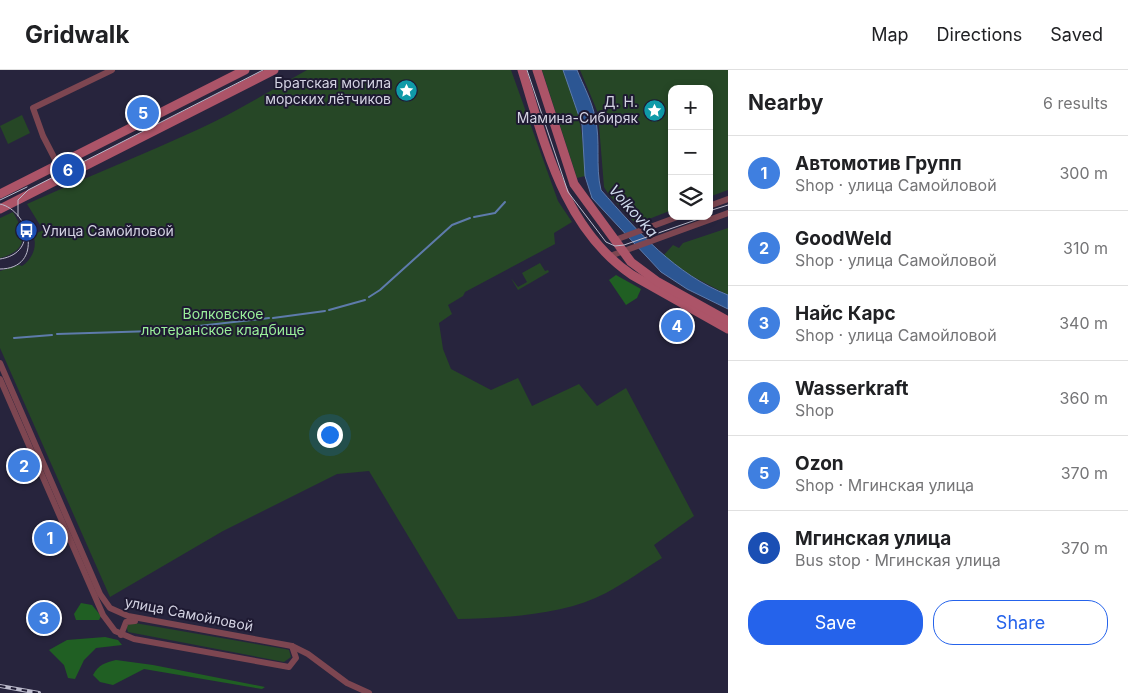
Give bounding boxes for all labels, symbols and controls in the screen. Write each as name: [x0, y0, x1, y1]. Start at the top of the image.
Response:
text: Gridwalk: [25, 20, 129, 49]
text: Map: [871, 24, 909, 45]
text: Directions: [937, 24, 1022, 45]
text: Saved: [1050, 24, 1103, 45]
place label: Братская могила морских лётчиков: [265, 74, 391, 107]
place icon: Братская могила морских лётчиков: [395, 79, 419, 103]
map controls: [668, 85, 713, 220]
button: +: [668, 85, 713, 130]
text: Nearby: [748, 90, 823, 115]
place label: Д. Н. Мамина-Сибиряк: [517, 93, 638, 126]
text: 6 results: [1043, 93, 1108, 113]
pin: 5: [127, 94, 159, 132]
place icon: Д. Н. Мамина-Сибиряк: [642, 98, 666, 122]
button: −: [668, 130, 713, 175]
pin: 6: [52, 151, 84, 189]
text: Автомотив Групп: [795, 152, 962, 175]
text: 1: [761, 163, 767, 183]
text: 300 m: [1059, 163, 1108, 183]
button: layers: [668, 175, 713, 220]
text: Shop · улица Самойловой: [795, 175, 997, 195]
water label: Volkovka: [605, 180, 662, 241]
bus stop icon: Улица Самойловой: [14, 219, 38, 243]
place label: Улица Самойловой: [42, 222, 174, 239]
text: GoodWeld: [795, 227, 892, 250]
text: 2: [759, 238, 769, 258]
text: 310 m: [1063, 238, 1108, 258]
text: Shop · улица Самойловой: [795, 250, 997, 270]
text: Найс Карс: [795, 302, 896, 325]
park label: Волковское лютеранское кладбище: [141, 305, 305, 338]
pin: 4: [661, 307, 693, 345]
text: 3: [759, 313, 769, 333]
text: 340 m: [1059, 313, 1108, 333]
text: Shop · улица Самойловой: [795, 325, 997, 345]
text: Wasserkraft: [795, 377, 909, 400]
text: 4: [759, 388, 769, 408]
text: 360 m: [1060, 388, 1108, 408]
text: Shop: [795, 400, 834, 420]
your location: [317, 422, 343, 448]
pin: 2: [8, 447, 40, 485]
text: Ozon: [795, 452, 844, 475]
text: 5: [759, 463, 769, 483]
text: 370 m: [1061, 463, 1108, 483]
text: Shop · Мгинская улица: [795, 475, 974, 495]
pin: 1: [34, 519, 66, 557]
text: Мгинская улица: [795, 527, 951, 550]
text: 6: [759, 538, 769, 558]
text: 370 m: [1061, 538, 1108, 558]
text: Bus stop · Мгинская улица: [795, 550, 1001, 570]
street label: улица Самойловой: [124, 593, 255, 634]
pin: 3: [28, 599, 60, 637]
button: Save: [748, 600, 923, 645]
button: Share: [933, 600, 1108, 645]

